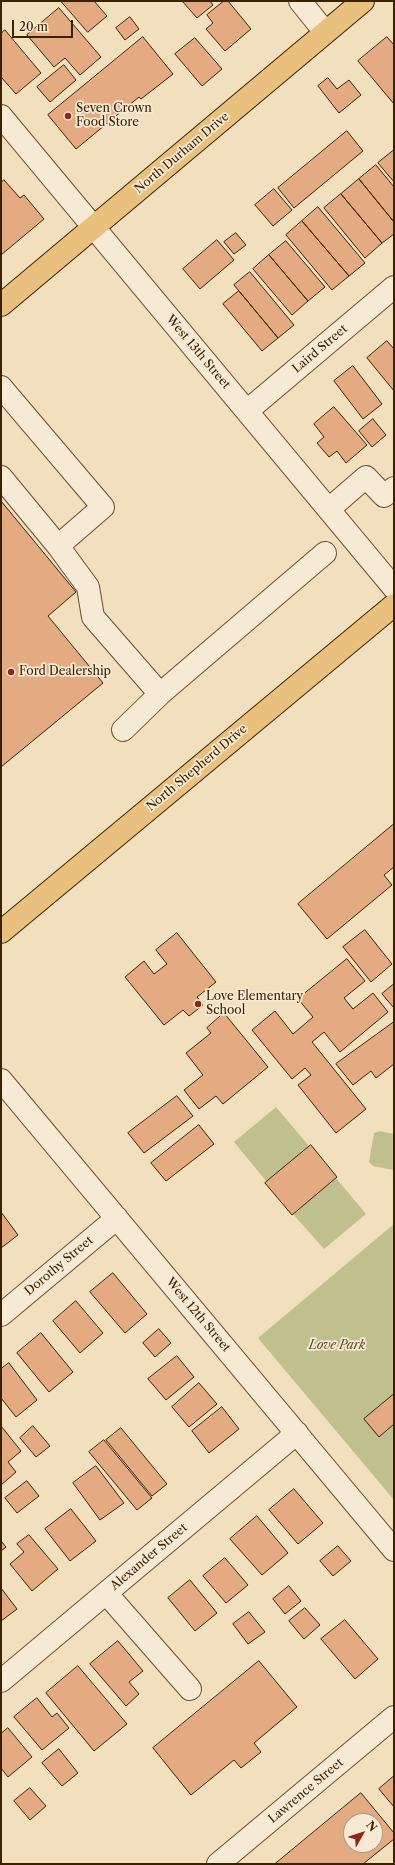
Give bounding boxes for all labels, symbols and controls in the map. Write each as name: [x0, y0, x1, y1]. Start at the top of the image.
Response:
scale bar: [14, 12, 75, 38]
text: 20 m: [19, 19, 48, 34]
place label: Seven Crown Food Store: [76, 102, 152, 130]
street label: North Durham Drive: [132, 109, 232, 197]
marker: Seven Crown Food Store: [63, 111, 73, 121]
street label: West 13th Street: [163, 312, 233, 392]
street label: Laird Street: [290, 322, 350, 376]
place label: Ford Dealership: [19, 665, 111, 679]
marker: Ford Dealership: [6, 667, 16, 677]
street label: North Shepherd Drive: [144, 722, 250, 814]
place label: Love Elementary School: [206, 990, 303, 1018]
marker: Love Elementary School: [193, 999, 203, 1009]
street label: Dorothy Street: [22, 1233, 96, 1299]
street label: West 12th Street: [163, 1275, 233, 1355]
park label: Love Park: [309, 1339, 365, 1353]
street label: Alexander Street: [108, 1521, 190, 1593]
street label: Lawrence Street: [266, 1756, 346, 1826]
north arrow: [343, 1813, 383, 1853]
text: N: [363, 1818, 380, 1834]

